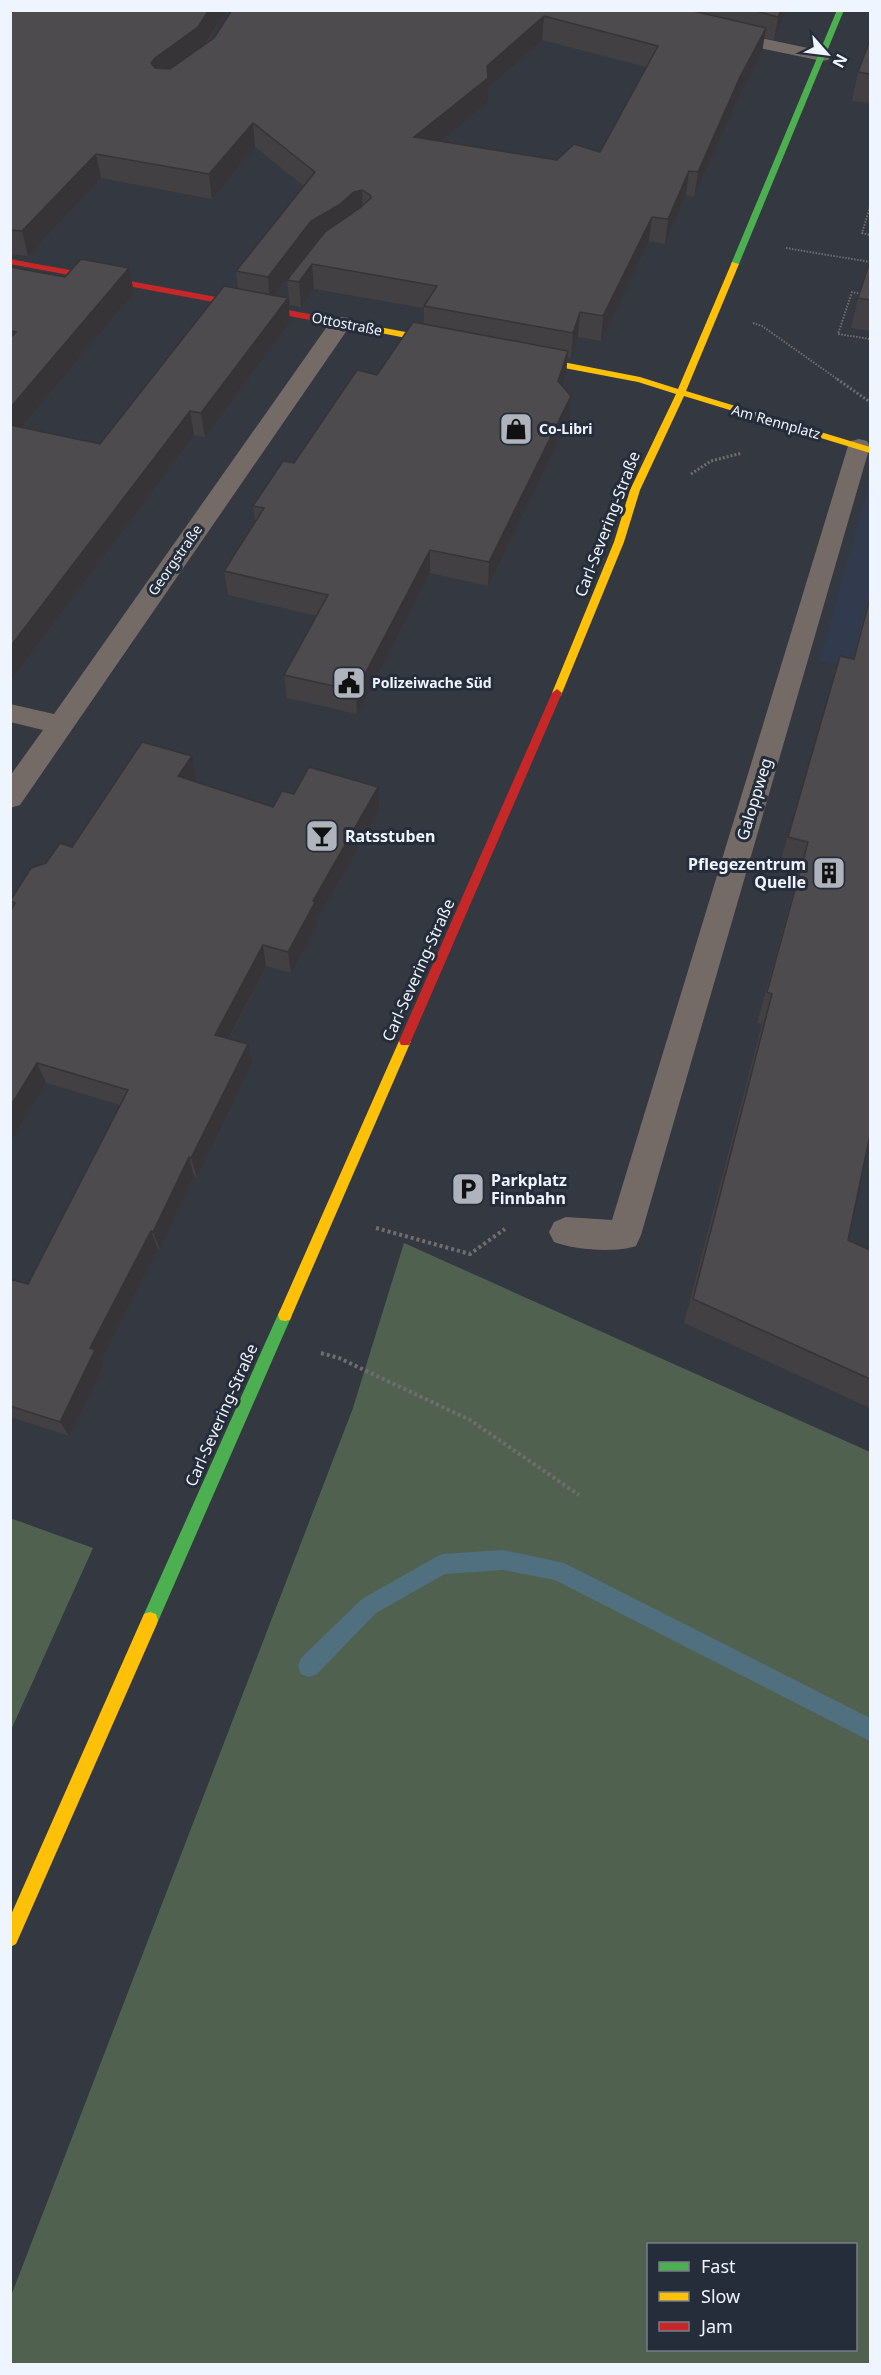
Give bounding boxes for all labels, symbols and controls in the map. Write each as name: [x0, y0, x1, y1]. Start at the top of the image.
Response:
north arrow: [797, 24, 857, 84]
text: N: [827, 50, 853, 72]
street label: Ottostraße: [310, 307, 384, 340]
street label: Am Rennplatz: [730, 400, 823, 443]
shop icon: Co-Libri: [498, 411, 534, 447]
place label: Co-Libri: [539, 419, 593, 438]
street label: Carl-Severing-Straße: [569, 448, 645, 600]
street label: Georgstraße: [143, 520, 206, 599]
public building icon: Polizeiwache Süd: [331, 665, 367, 701]
place label: Polizeiwache Süd: [372, 673, 492, 692]
street label: Galoppweg: [731, 755, 777, 843]
bar icon: Ratsstuben: [304, 818, 340, 854]
place label: Ratsstuben: [345, 825, 436, 847]
place label: Pflegezentrum Quelle: [688, 853, 806, 893]
building icon: Pflegezentrum Quelle: [811, 855, 847, 891]
street label: Carl-Severing-Straße: [377, 895, 459, 1045]
place label: Parkplatz Finnbahn: [491, 1169, 567, 1209]
parking icon: Parkplatz Finnbahn: [450, 1171, 486, 1207]
street label: Carl-Severing-Straße: [180, 1340, 262, 1490]
legend: [647, 2243, 857, 2351]
text: Fast: [701, 2254, 736, 2278]
text: Slow: [701, 2284, 740, 2308]
text: Jam: [699, 2314, 733, 2338]

